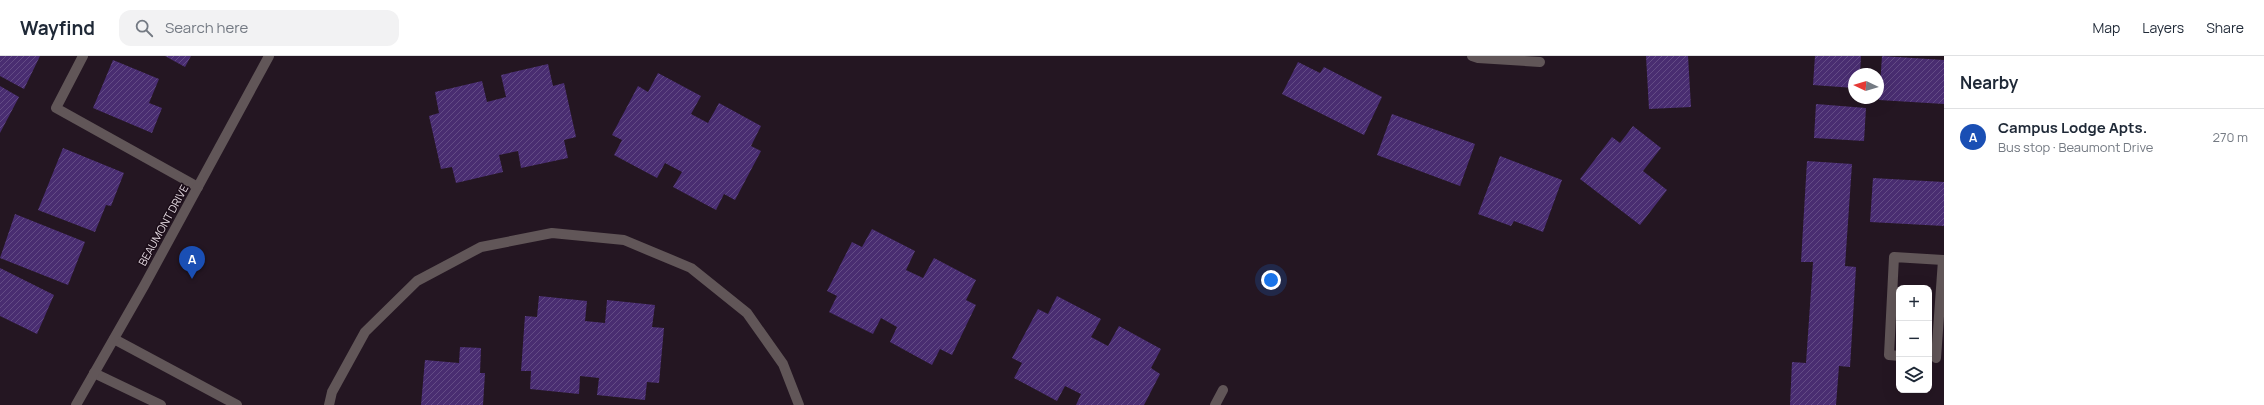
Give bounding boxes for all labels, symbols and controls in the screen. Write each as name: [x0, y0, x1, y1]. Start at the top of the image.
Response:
search box: [119, 10, 399, 46]
text: Wayfind: [20, 15, 95, 41]
icon: search: [133, 17, 155, 39]
text: Search here: [165, 17, 248, 38]
text: Map: [2092, 18, 2120, 37]
text: Layers: [2142, 18, 2184, 37]
text: Share: [2206, 18, 2244, 37]
north arrow: [1848, 68, 1884, 104]
text: Nearby: [1960, 71, 2018, 94]
text: Campus Lodge Apts.: [1998, 117, 2147, 138]
text: A: [1969, 128, 1977, 146]
text: 270 m: [2213, 128, 2248, 146]
text: Bus stop · Beaumont Drive: [1998, 138, 2153, 156]
street label: BEAUMONT DRIVE: [135, 182, 191, 268]
pin: A: [179, 246, 205, 279]
your location: [1261, 270, 1281, 290]
map controls: [1896, 285, 1932, 393]
button: +: [1896, 285, 1932, 321]
button: −: [1896, 321, 1932, 357]
button: layers: [1896, 357, 1932, 393]

